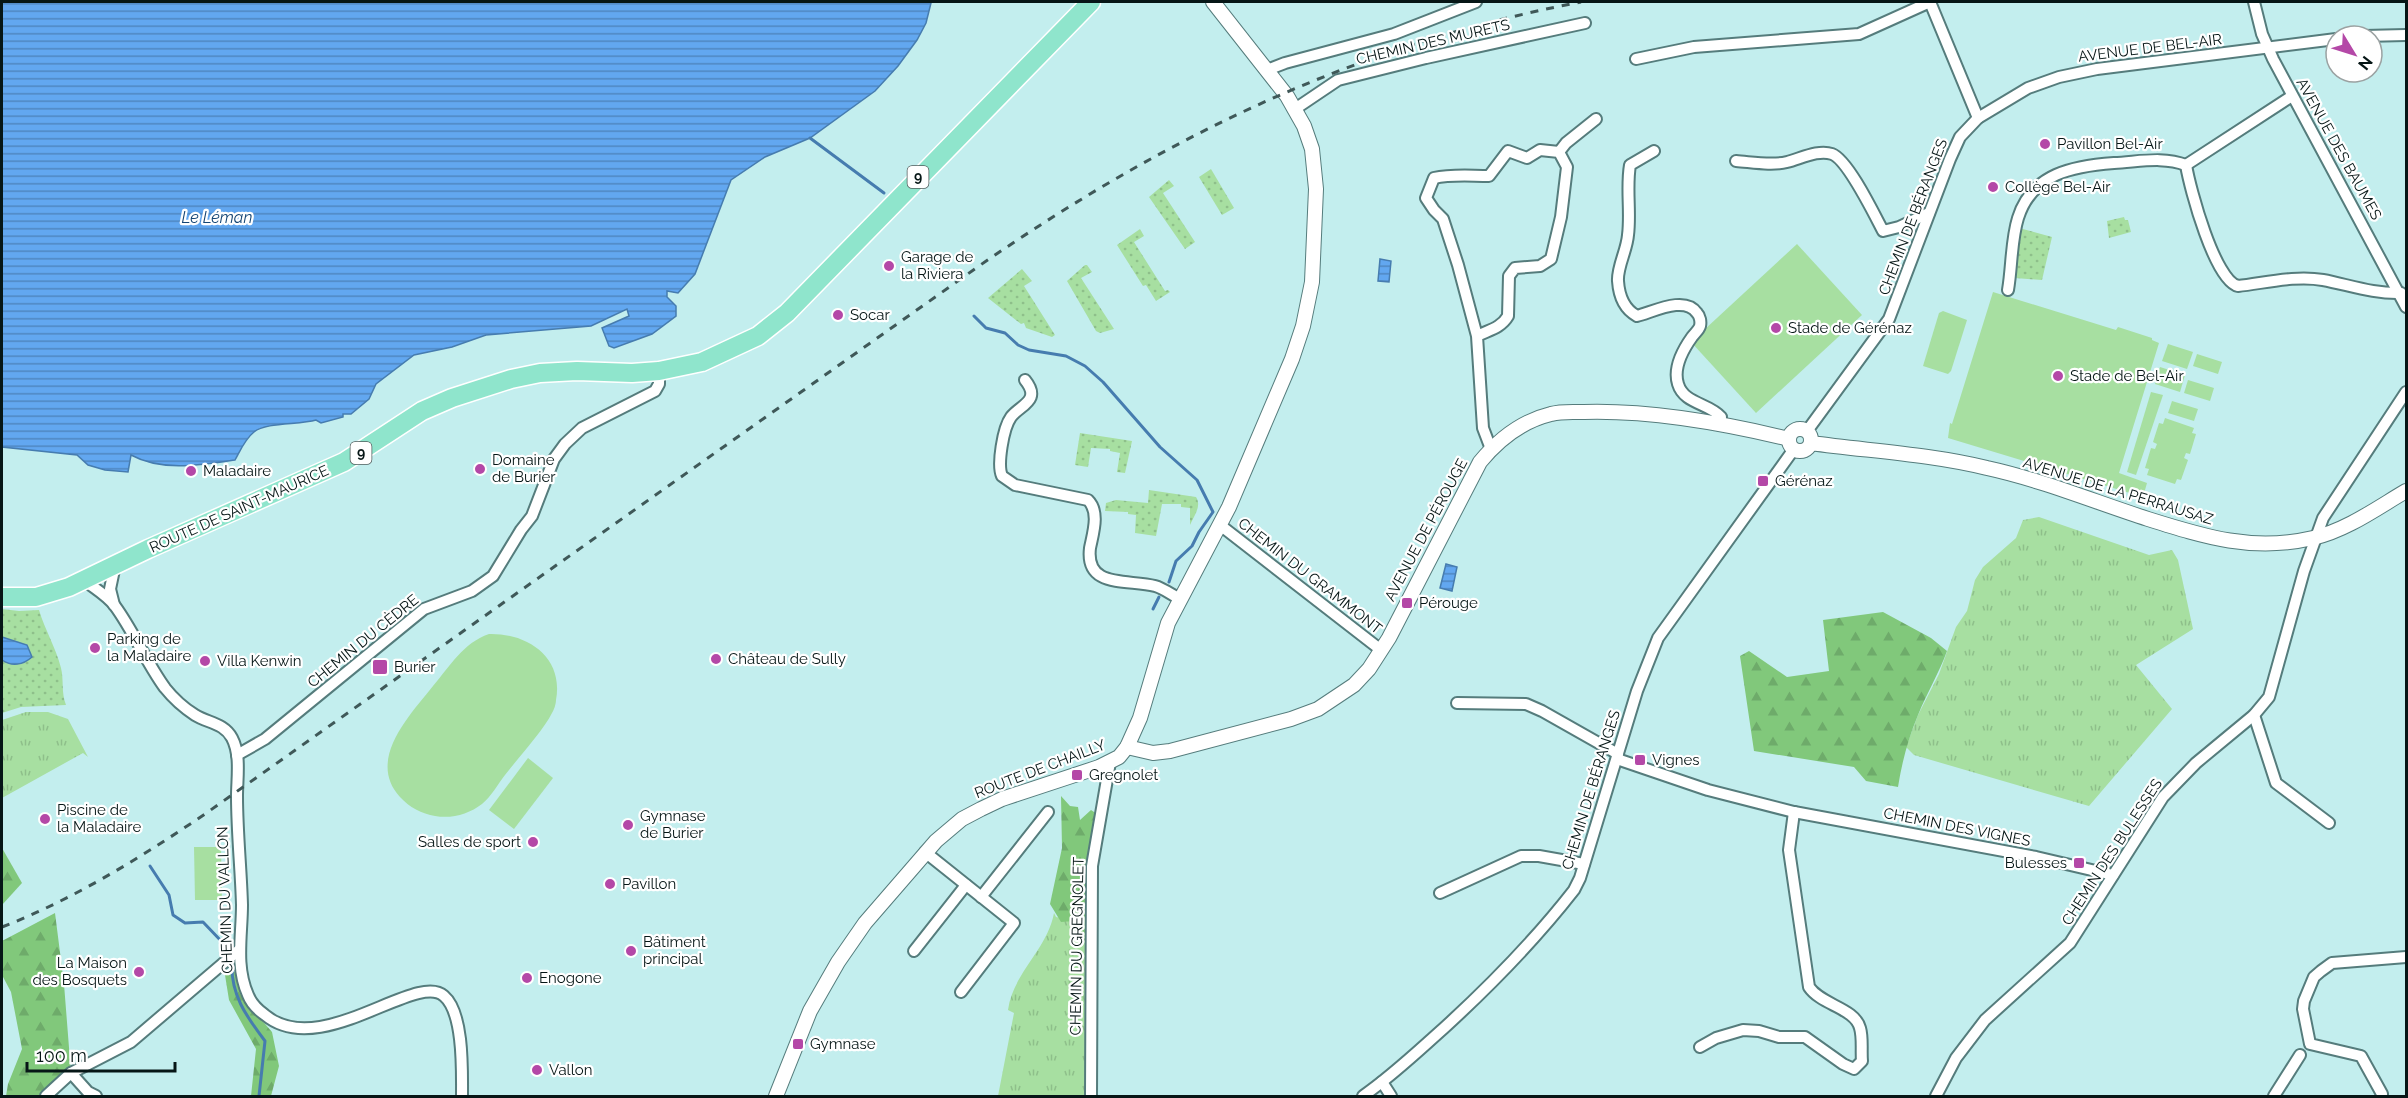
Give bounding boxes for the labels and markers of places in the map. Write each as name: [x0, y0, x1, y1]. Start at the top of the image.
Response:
place label: Pavillon Bel-Air: [2057, 135, 2163, 153]
marker: Pavillon Bel-Air: [2038, 137, 2052, 151]
place label: Collège Bel-Air: [2005, 178, 2111, 196]
marker: Collège Bel-Air: [1986, 180, 2000, 194]
place label: Garage de la Riviera: [901, 248, 974, 283]
marker: Garage de la Riviera: [882, 259, 896, 273]
place label: Socar: [850, 306, 890, 324]
marker: Socar: [831, 308, 845, 322]
place label: Stade de Gérénaz: [1788, 319, 1912, 337]
marker: Stade de Gérénaz: [1769, 321, 1783, 335]
place label: Stade de Bel-Air: [2070, 367, 2184, 385]
marker: Stade de Bel-Air: [2051, 369, 2065, 383]
place label: Domaine de Burier: [492, 451, 556, 486]
place label: Maladaire: [203, 462, 271, 480]
marker: Domaine de Burier: [473, 462, 487, 476]
marker: Maladaire: [184, 464, 198, 478]
place label: Gérénaz: [1775, 472, 1833, 490]
marker: Gérénaz: [1756, 474, 1770, 488]
place label: Pérouge: [1419, 594, 1478, 612]
marker: Pérouge: [1400, 596, 1414, 610]
place label: Parking de la Maladaire: [107, 630, 191, 665]
marker: Parking de la Maladaire: [88, 641, 102, 655]
place label: Château de Sully: [728, 650, 846, 668]
place label: Villa Kenwin: [217, 652, 301, 670]
marker: Château de Sully: [709, 652, 723, 666]
marker: Villa Kenwin: [198, 654, 212, 668]
marker: Burier: [371, 658, 389, 676]
place label: Burier: [394, 658, 436, 676]
place label: Vignes: [1652, 751, 1700, 769]
marker: Vignes: [1633, 753, 1647, 767]
place label: Gregnolet: [1089, 766, 1158, 784]
marker: Gregnolet: [1070, 768, 1084, 782]
place label: Piscine de la Maladaire: [57, 801, 141, 836]
place label: Gymnase de Burier: [640, 807, 706, 842]
marker: Piscine de la Maladaire: [38, 812, 52, 826]
marker: Gymnase de Burier: [621, 818, 635, 832]
place label: Salles de sport: [418, 833, 521, 851]
marker: Salles de sport: [526, 835, 540, 849]
place label: Bulesses: [2005, 854, 2067, 872]
marker: Bulesses: [2072, 856, 2086, 870]
place label: Pavillon: [622, 875, 676, 893]
marker: Pavillon: [603, 877, 617, 891]
place label: Bâtiment principal: [643, 933, 706, 968]
marker: Bâtiment principal: [624, 944, 638, 958]
place label: La Maison des Bosquets: [32, 954, 127, 989]
marker: La Maison des Bosquets: [132, 965, 146, 979]
place label: Enogone: [539, 969, 602, 987]
marker: Enogone: [520, 971, 534, 985]
place label: Gymnase: [810, 1035, 876, 1053]
marker: Gymnase: [791, 1037, 805, 1051]
place label: Vallon: [549, 1061, 592, 1079]
marker: Vallon: [530, 1063, 544, 1077]

